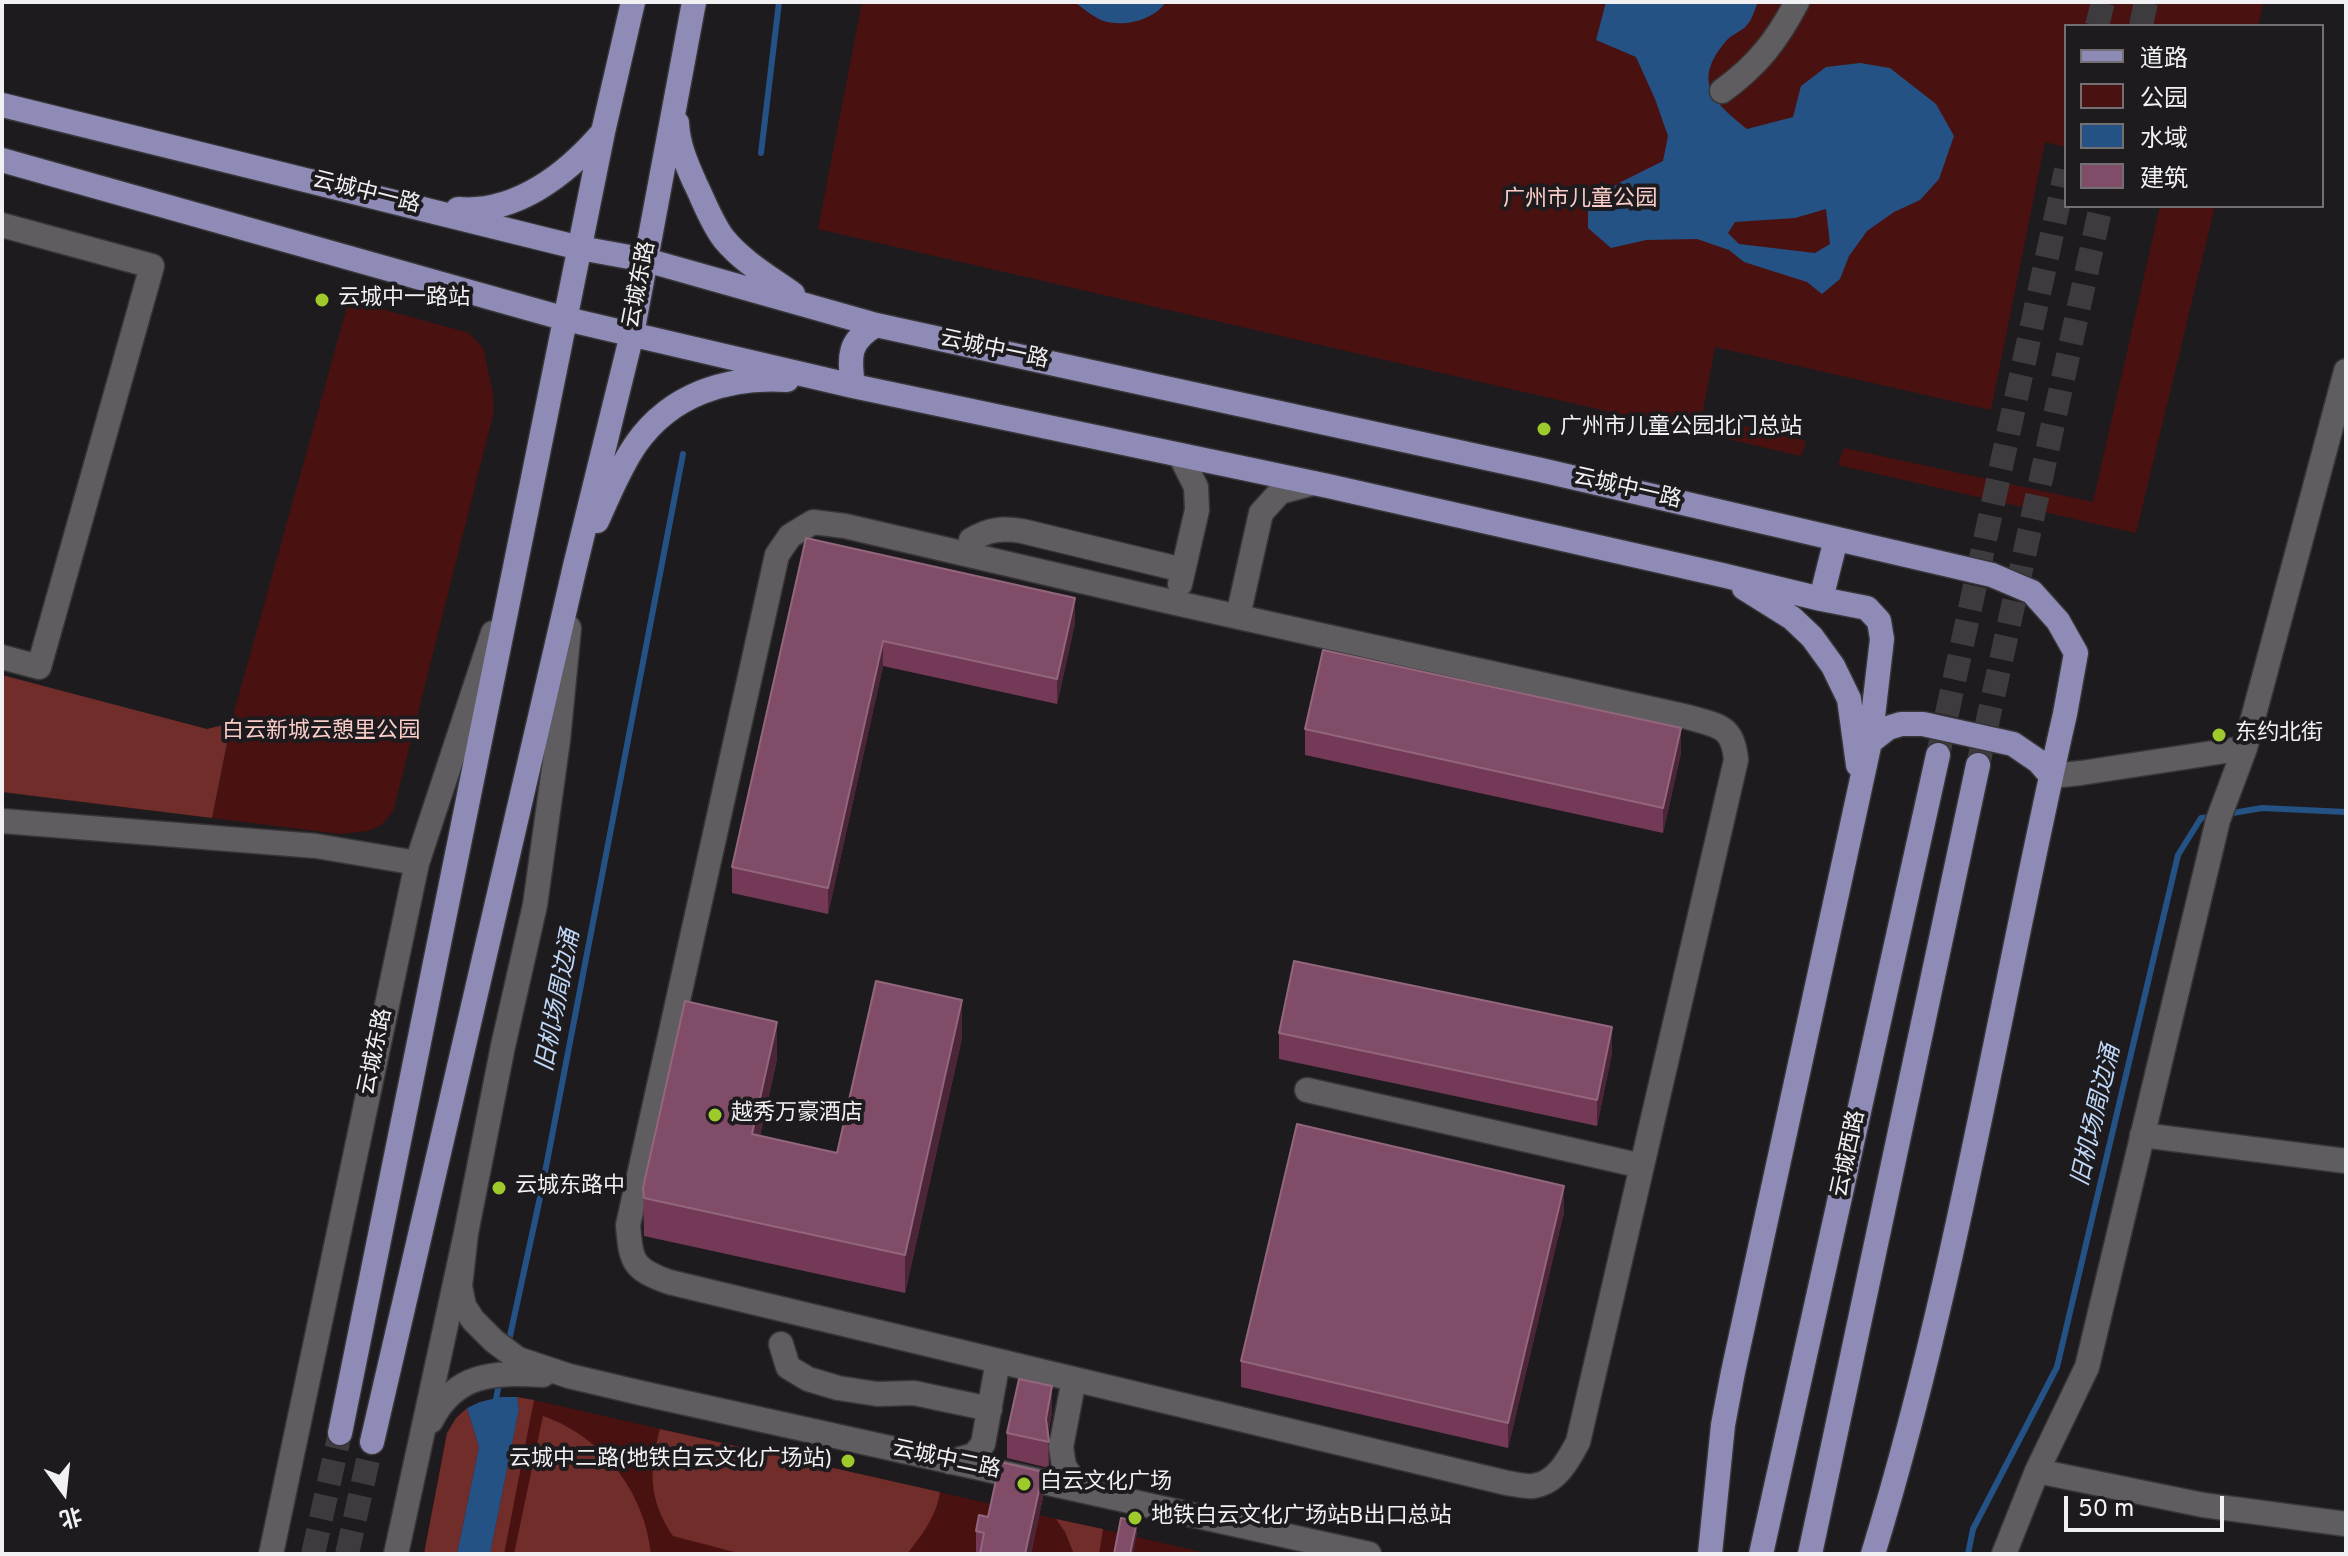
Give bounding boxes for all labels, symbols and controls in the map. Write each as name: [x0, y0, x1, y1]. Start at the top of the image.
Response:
legend: [2064, 24, 2324, 208]
text: 道路: [2140, 45, 2188, 75]
text: 公园: [2140, 85, 2188, 115]
text: 水域: [2140, 125, 2188, 155]
text: 建筑: [2140, 165, 2188, 195]
street label: 云城中一路: [309, 168, 423, 220]
park label: 广州市儿童公园: [1503, 188, 1657, 214]
street label: 云城东路: [620, 239, 662, 331]
place label: 云城中一路站: [338, 287, 470, 313]
marker: 云城中一路站: [313, 291, 331, 309]
street label: 云城中一路: [937, 327, 1051, 375]
place label: 广州市儿童公园北门总站: [1560, 416, 1802, 442]
marker: 广州市儿童公园北门总站: [1535, 420, 1553, 438]
street label: 云城中一路: [1570, 465, 1684, 515]
park label: 白云新城云憩里公园: [222, 720, 420, 746]
place label: 东约北街: [2235, 722, 2323, 748]
marker: 东约北街: [2210, 726, 2228, 744]
water label: 旧机场周边涌: [532, 928, 588, 1074]
street label: 云城东路: [355, 1006, 399, 1098]
water label: 旧机场周边涌: [2068, 1043, 2128, 1189]
place label: 越秀万豪酒店: [731, 1102, 863, 1128]
marker: 越秀万豪酒店: [706, 1106, 724, 1124]
street label: 云城西路: [1828, 1108, 1872, 1200]
place label: 云城东路中: [515, 1175, 625, 1201]
marker: 云城东路中: [490, 1179, 508, 1197]
street label: 云城中二路: [889, 1437, 1003, 1485]
place label: 云城中二路(地铁白云文化广场站): [509, 1448, 832, 1474]
north arrow: [24, 1452, 104, 1532]
marker: 云城中二路(地铁白云文化广场站): [839, 1452, 857, 1470]
place label: 白云文化广场: [1040, 1471, 1172, 1497]
marker: 白云文化广场: [1015, 1475, 1033, 1493]
scale bar: [2068, 1480, 2228, 1530]
text: 50 m: [2078, 1495, 2134, 1525]
text: 北: [56, 1500, 84, 1532]
place label: 地铁白云文化广场站B出口总站: [1151, 1505, 1451, 1531]
marker: 地铁白云文化广场站B出口总站: [1126, 1509, 1144, 1527]

